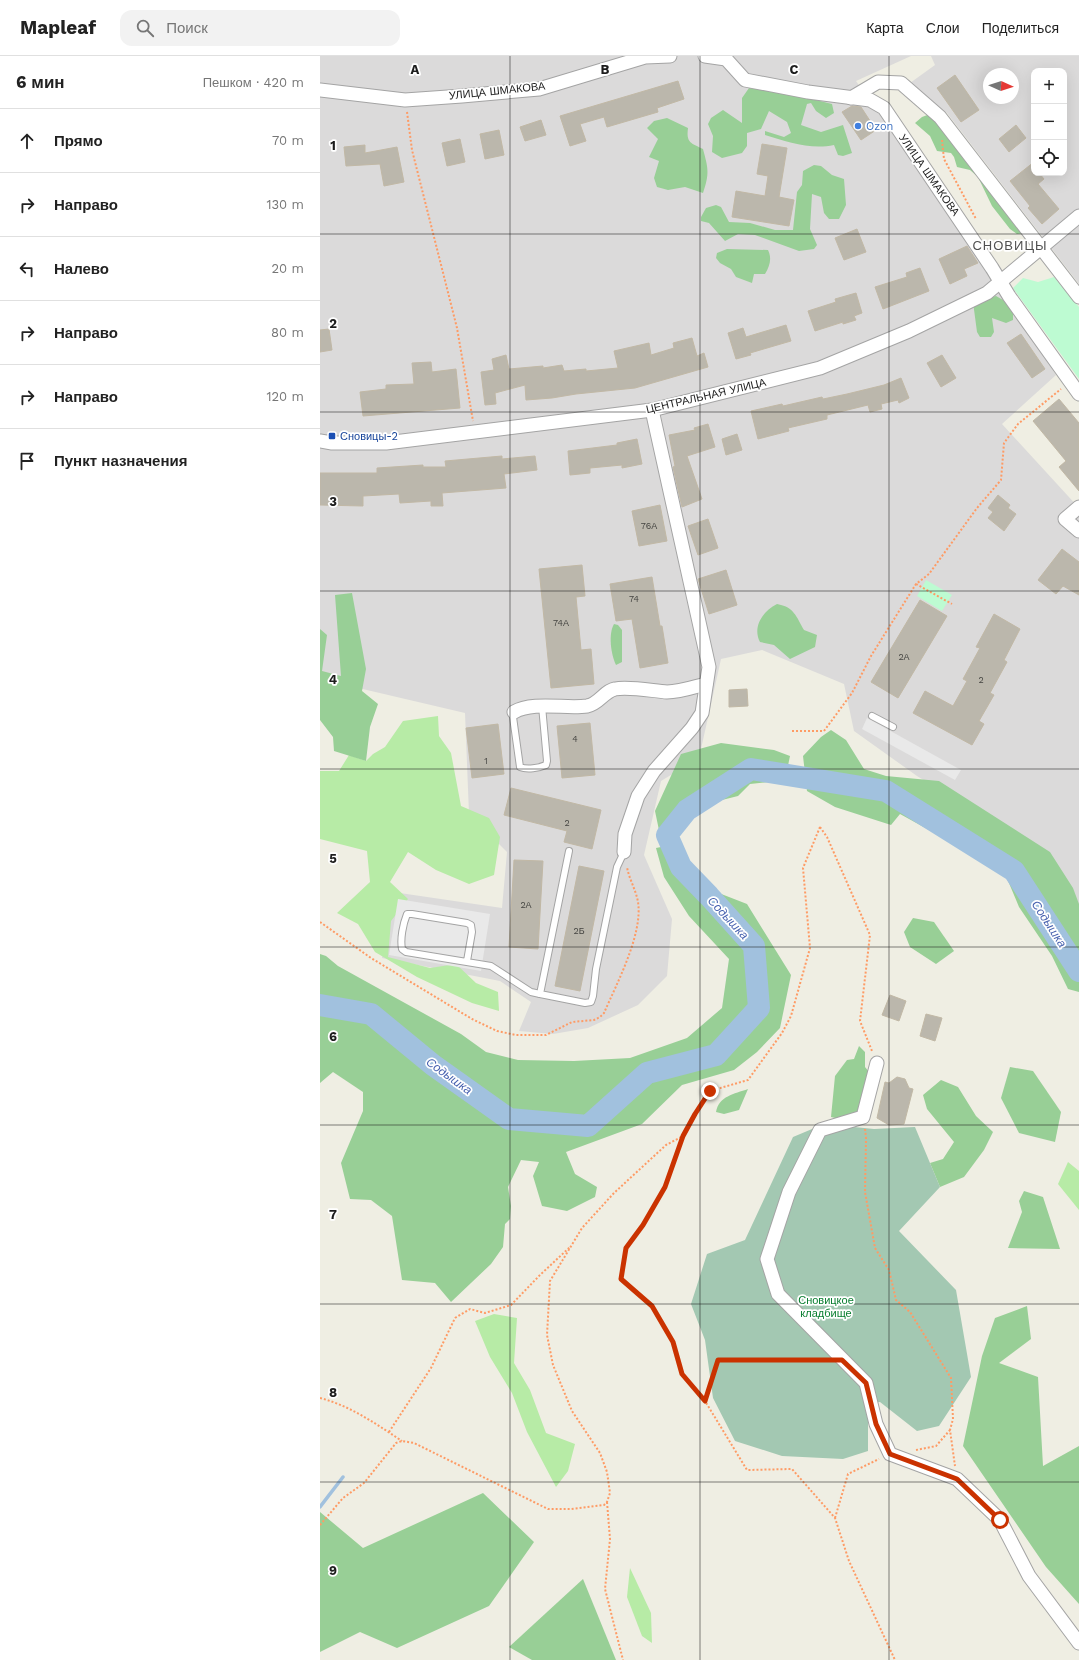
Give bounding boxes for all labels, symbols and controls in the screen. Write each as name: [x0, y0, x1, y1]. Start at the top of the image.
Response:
search box: [120, 10, 400, 46]
text: Mapleaf: [20, 16, 96, 39]
icon: search: [134, 17, 156, 39]
text: Поиск: [166, 19, 208, 37]
text: Карта: [866, 20, 904, 36]
text: Слои: [926, 20, 960, 36]
text: Поделиться: [982, 20, 1059, 36]
text: A: [411, 62, 420, 77]
text: B: [601, 62, 610, 77]
text: C: [790, 62, 799, 77]
north arrow: [983, 68, 1019, 104]
map controls: [1031, 68, 1067, 176]
button: +: [1031, 68, 1067, 104]
text: 6 мин: [16, 72, 65, 92]
text: Пешком · 420 m: [203, 75, 304, 90]
street label: УЛИЦА ШМАКОВА: [448, 79, 546, 103]
button: −: [1031, 104, 1067, 140]
place label: Ozon: [866, 120, 893, 133]
marker: Ozon: [853, 121, 863, 131]
icon: ahead: [16, 130, 38, 152]
text: Прямо: [54, 132, 103, 150]
street label: УЛИЦА ШМАКОВА: [896, 132, 962, 219]
text: 70 m: [272, 133, 304, 148]
text: 1: [330, 138, 336, 153]
button: locate: [1031, 140, 1067, 176]
icon: right: [16, 194, 38, 216]
text: Направо: [54, 196, 118, 214]
text: 130 m: [266, 197, 304, 212]
district label: СНОВИЦЫ: [972, 238, 1048, 253]
icon: left: [16, 258, 38, 280]
text: Налево: [54, 260, 109, 278]
text: 20 m: [272, 261, 304, 276]
text: 2: [329, 316, 337, 331]
icon: right: [16, 322, 38, 344]
text: Направо: [54, 324, 118, 342]
text: 80 m: [271, 325, 304, 340]
street label: ЦЕНТРАЛЬНАЯ УЛИЦА: [645, 376, 768, 416]
icon: right: [16, 386, 38, 408]
text: Направо: [54, 388, 118, 406]
text: 120 m: [266, 389, 304, 404]
place label: Сновицы-2: [340, 430, 398, 443]
marker: Сновицы-2: [327, 431, 337, 441]
icon: arrive: [16, 450, 38, 472]
text: Пункт назначения: [54, 452, 187, 470]
text: 3: [329, 494, 337, 509]
house number: 76А: [641, 521, 657, 531]
house number: 74: [629, 594, 639, 604]
house number: 74А: [553, 618, 569, 628]
house number: 2А: [898, 652, 910, 662]
text: 4: [329, 672, 338, 687]
house number: 2: [978, 675, 984, 685]
house number: 4: [572, 734, 578, 744]
house number: 1: [484, 756, 488, 766]
house number: 2: [564, 818, 570, 828]
text: 5: [329, 851, 337, 866]
water label: Содышка: [705, 894, 751, 942]
water label: Содышка: [1029, 898, 1070, 950]
house number: 2А: [520, 900, 532, 910]
house number: 2Б: [573, 926, 585, 936]
text: 6: [329, 1029, 337, 1044]
water label: Содышка: [423, 1055, 475, 1097]
route end: [701, 1082, 719, 1100]
text: 7: [329, 1207, 337, 1222]
park label: Сновицкое кладбище: [798, 1294, 854, 1320]
text: 8: [329, 1385, 337, 1400]
route start: [991, 1511, 1009, 1529]
text: 9: [329, 1563, 337, 1578]

